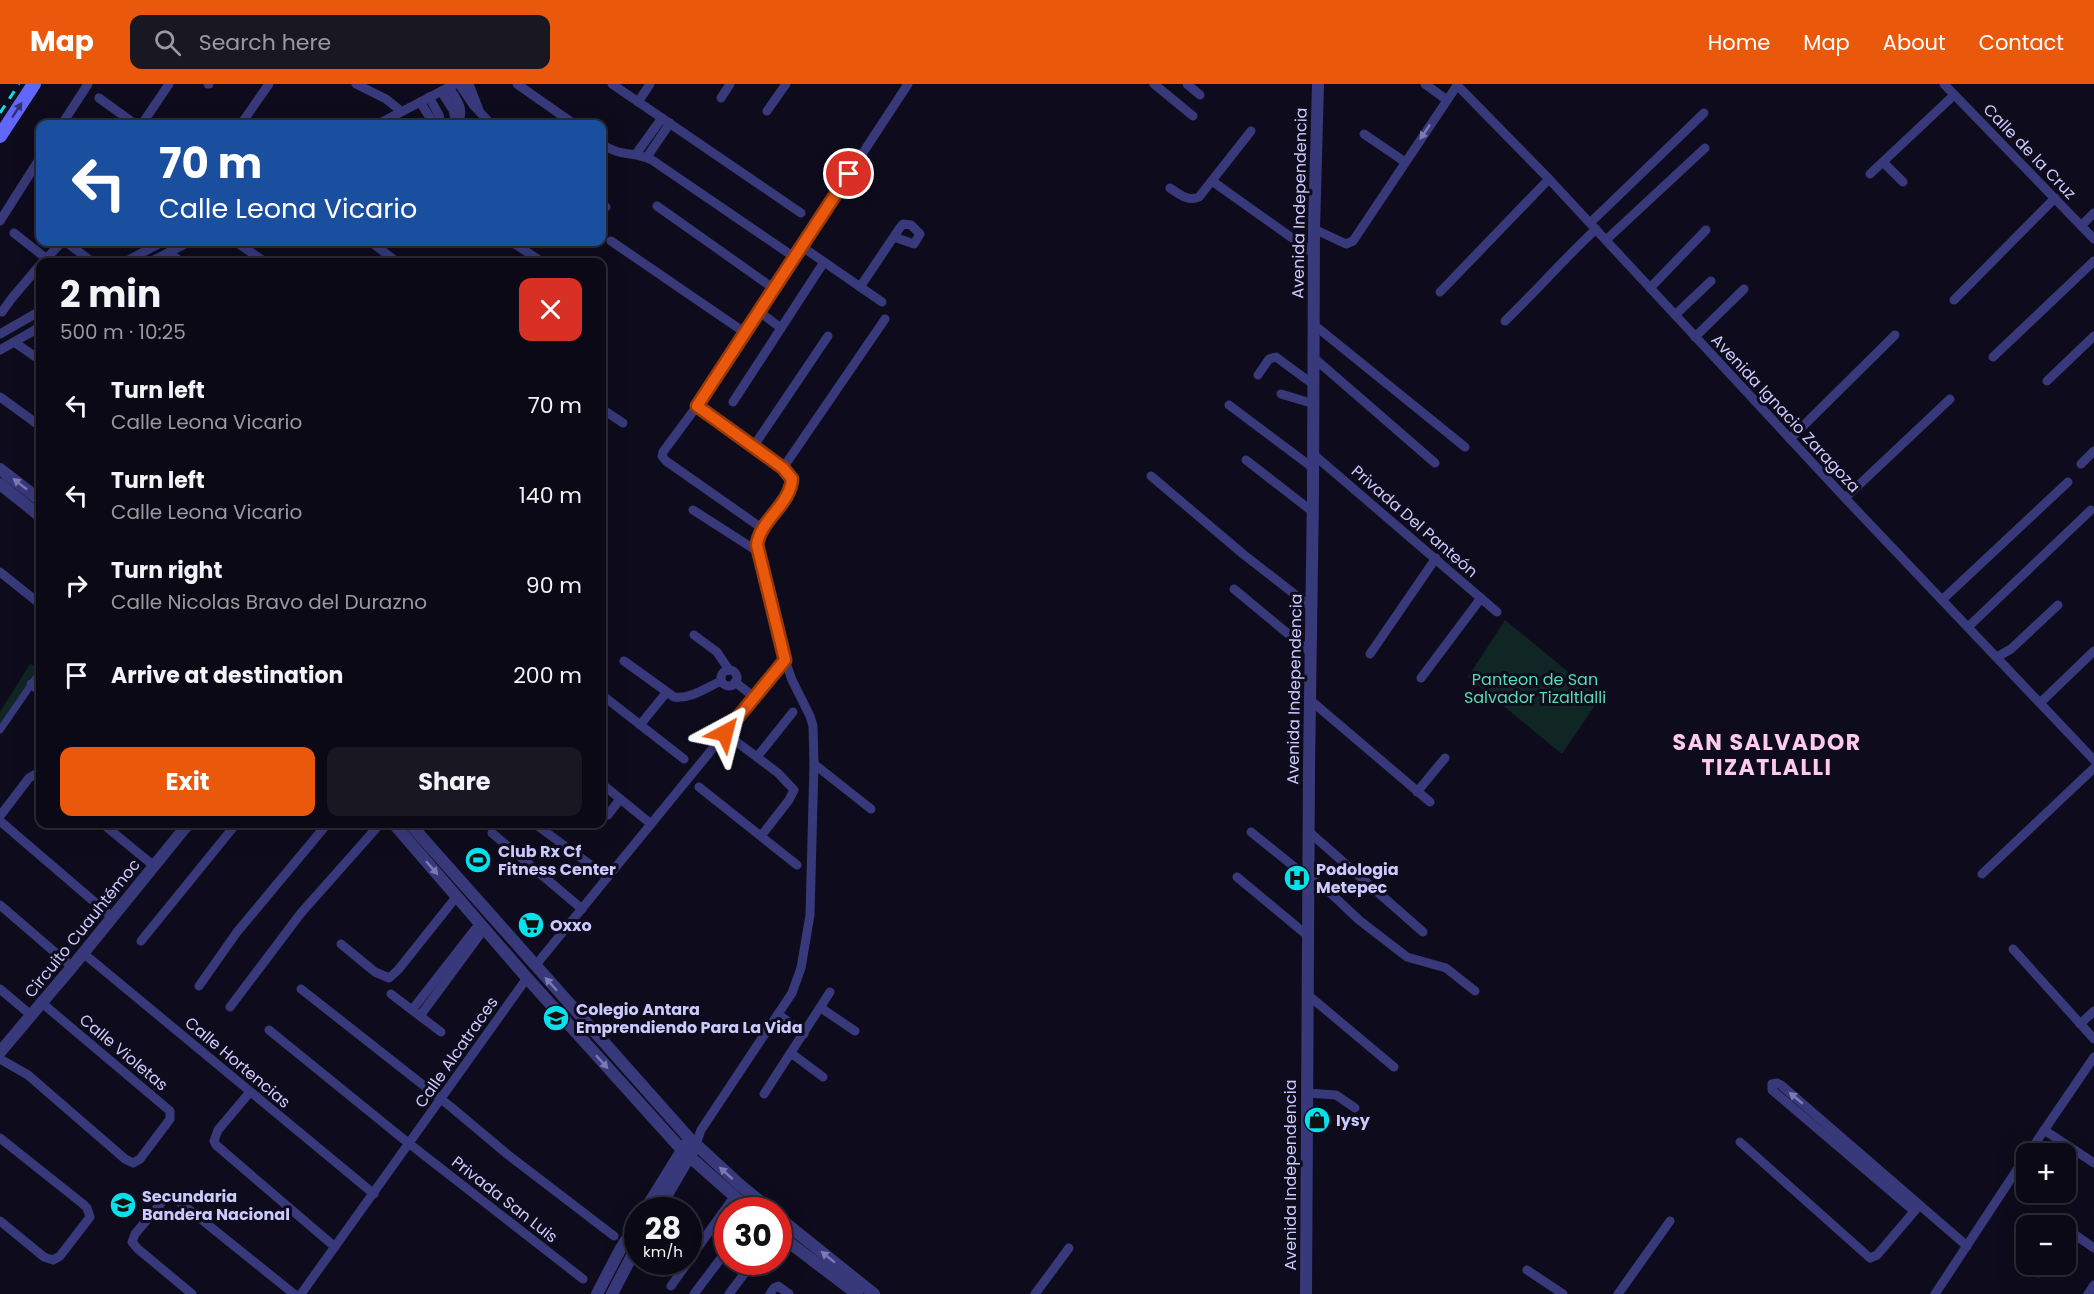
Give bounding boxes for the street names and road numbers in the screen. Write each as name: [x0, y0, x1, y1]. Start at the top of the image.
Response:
street label: Calle de la Cruz: [1978, 98, 2081, 204]
street label: Avenida Independencia: [1286, 107, 1313, 299]
street label: Avenida Ignacio Zaragoza: [1706, 329, 1865, 498]
street label: Privada Del Panteón: [1346, 460, 1483, 583]
street label: Avenida Independencia: [1281, 593, 1308, 785]
street label: Circuito Cuauhtémoc: [19, 854, 146, 1003]
street label: Calle Alcatraces: [409, 992, 503, 1113]
street label: Calle Violetas: [75, 1009, 173, 1096]
street label: Calle Hortencias: [180, 1011, 295, 1113]
street label: Avenida Independencia: [1279, 1079, 1302, 1271]
street label: Privada San Luis: [447, 1151, 563, 1248]

